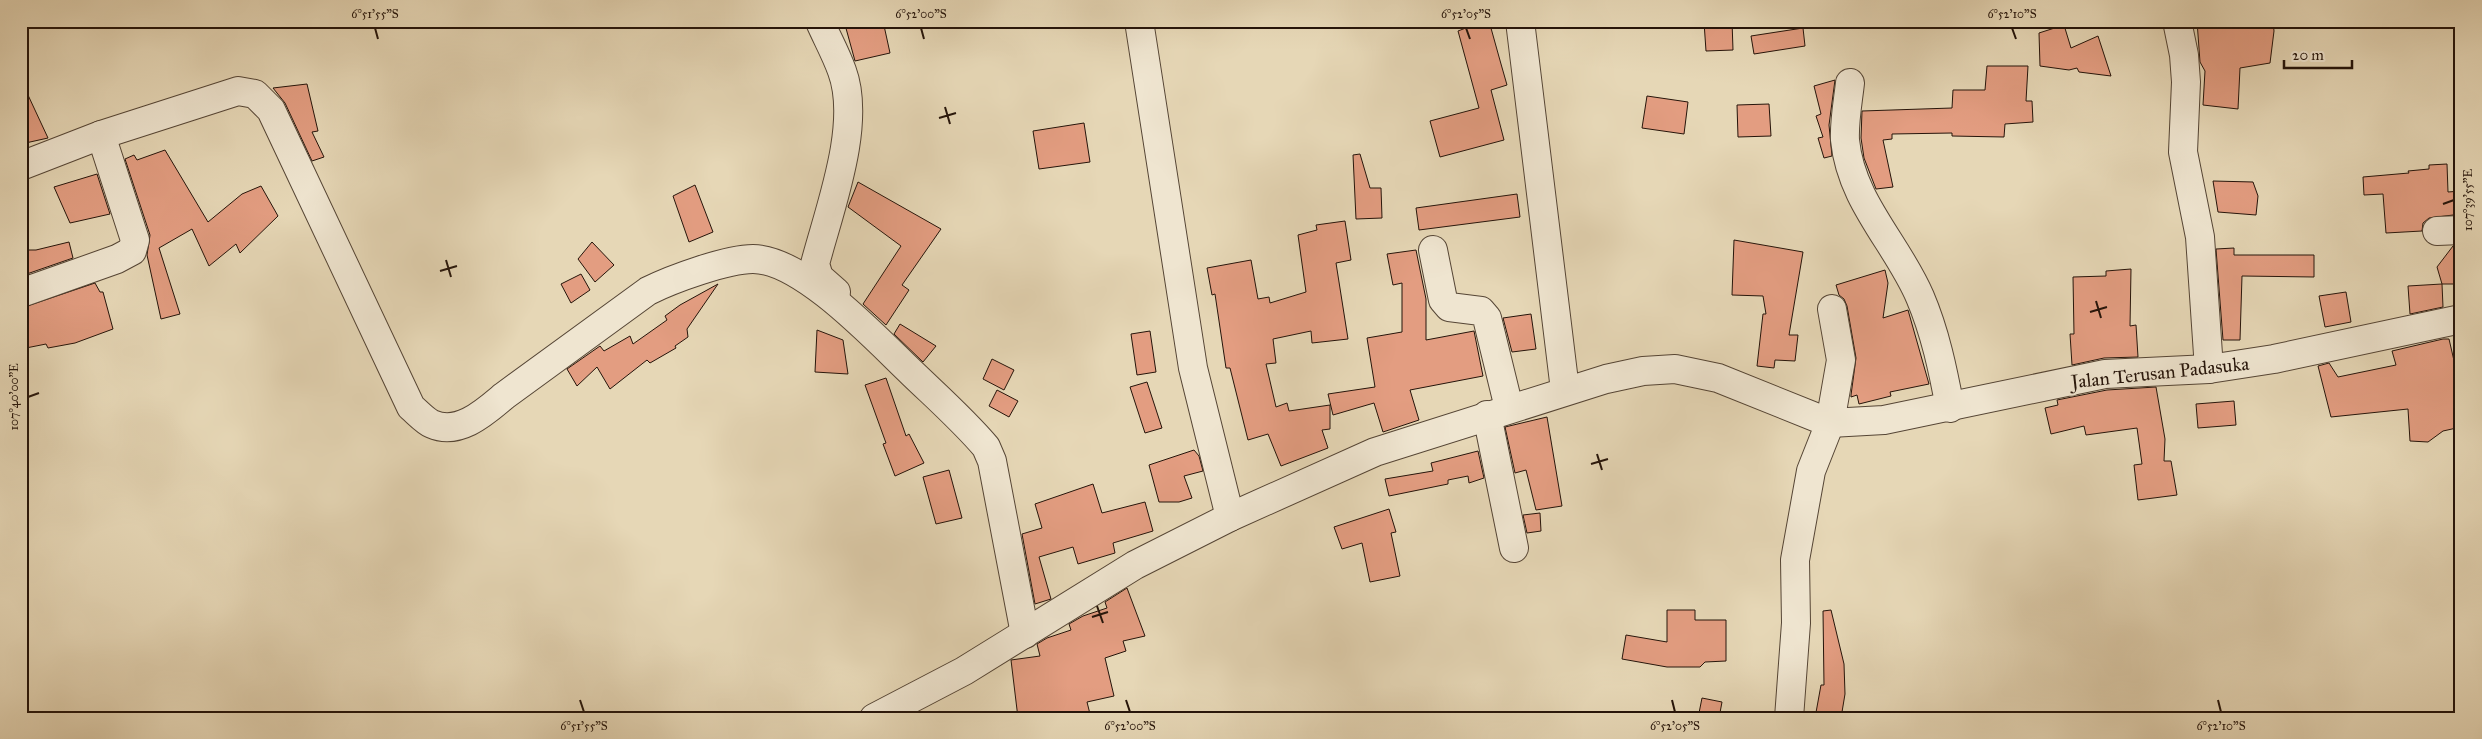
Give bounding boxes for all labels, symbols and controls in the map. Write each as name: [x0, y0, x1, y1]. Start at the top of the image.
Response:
text: 6°51'55"S: [351, 7, 399, 21]
text: 6°52'00"S: [895, 7, 947, 21]
text: 6°52'05"S: [1441, 7, 1491, 21]
text: 6°52'10"S: [1987, 7, 2037, 21]
scale bar: [2284, 38, 2352, 70]
text: 20 m: [2292, 46, 2324, 64]
text: 107°39'55"E: [2461, 169, 2475, 231]
street label: Jalan Terusan Padasuka: [2068, 352, 2251, 394]
text: 107°40'00"E: [7, 363, 21, 431]
text: 6°51'55"S: [560, 719, 608, 733]
text: 6°52'00"S: [1104, 719, 1156, 733]
text: 6°52'05"S: [1650, 719, 1700, 733]
text: 6°52'10"S: [2196, 719, 2246, 733]

